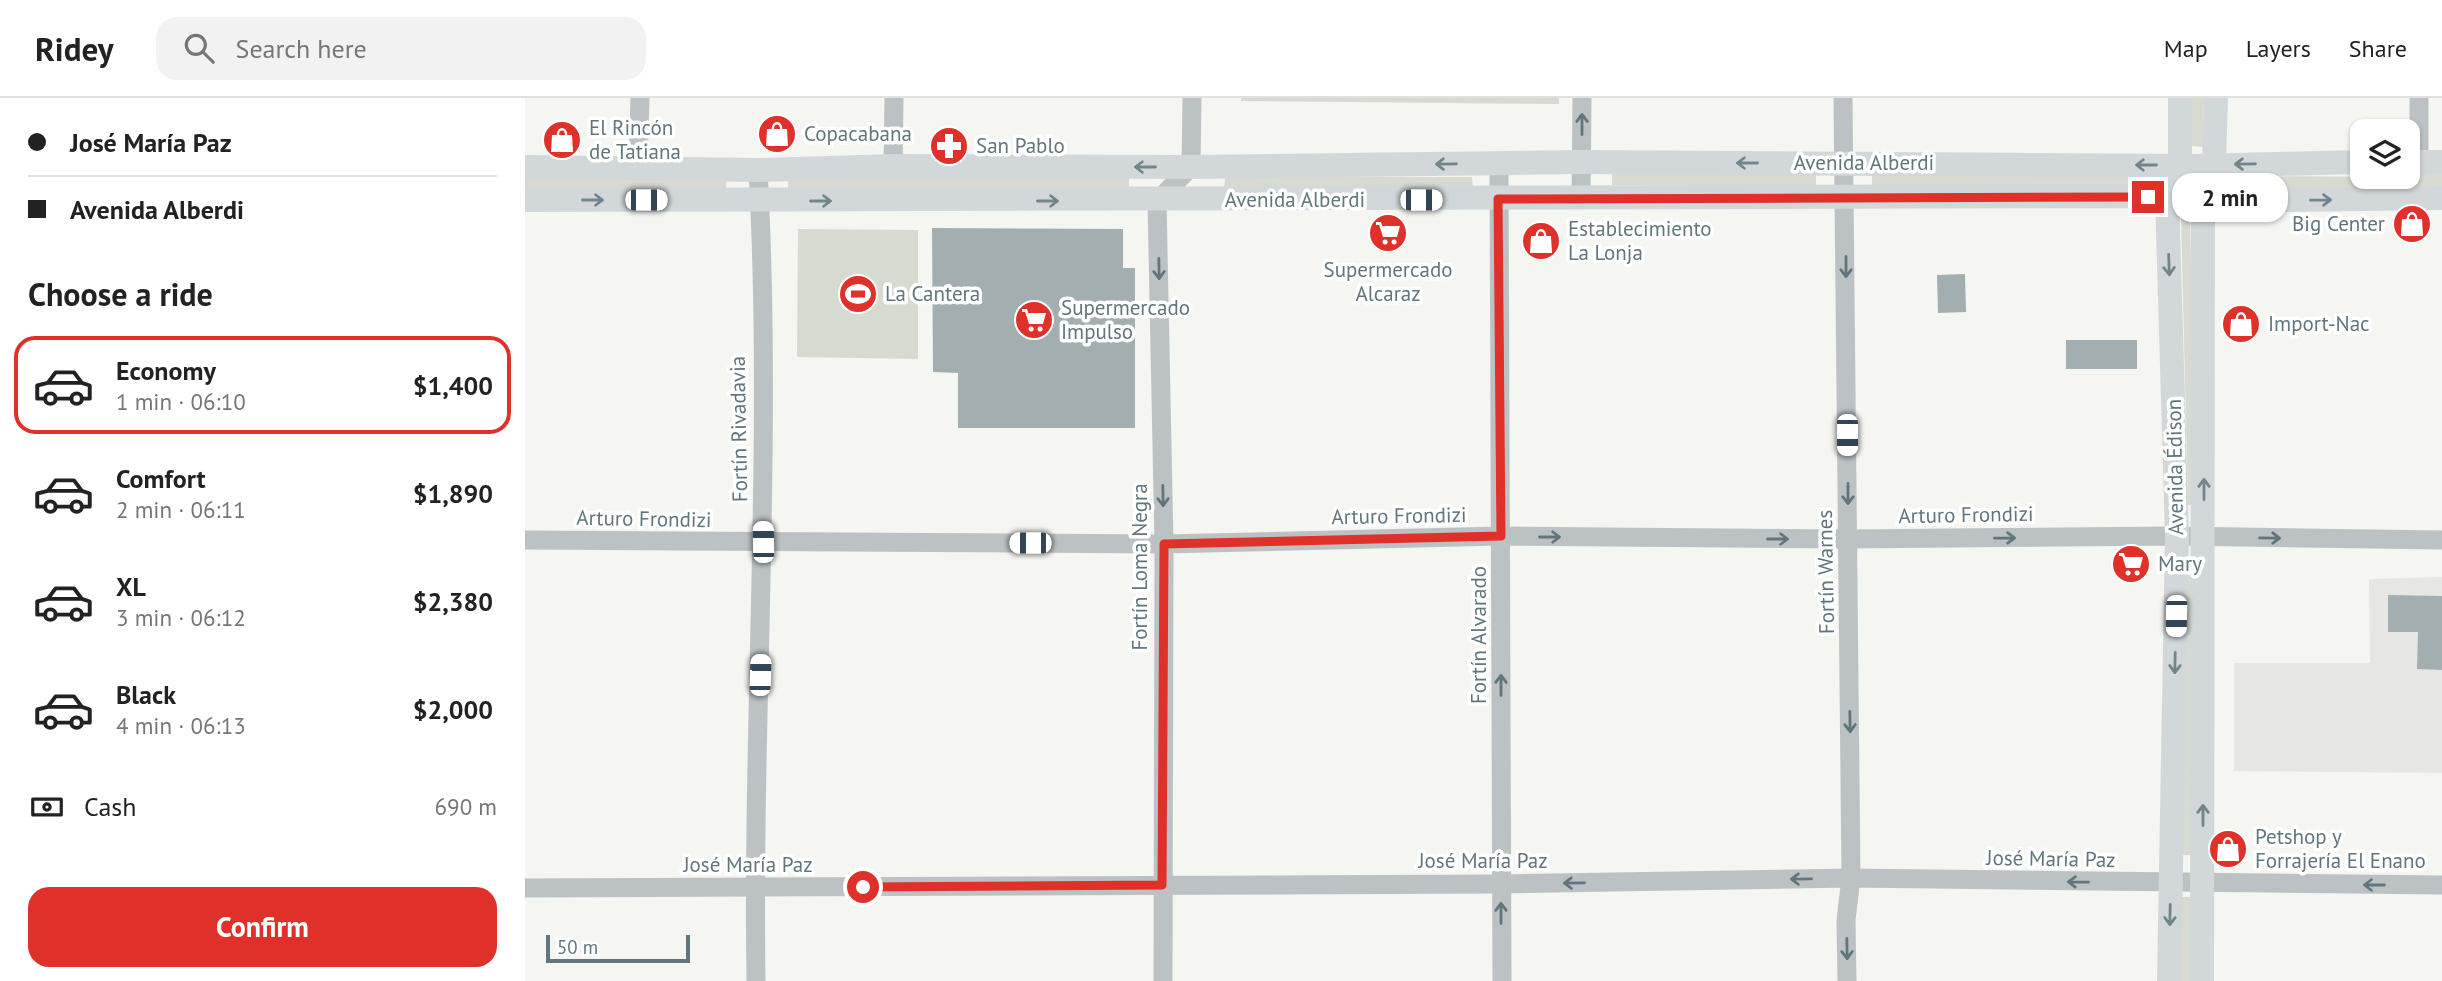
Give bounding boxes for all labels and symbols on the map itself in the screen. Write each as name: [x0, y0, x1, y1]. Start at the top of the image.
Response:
shop icon: Copacabana: [756, 113, 798, 155]
one-way arrow: [1575, 113, 1589, 136]
place label: El Rincón de Tatiana: [589, 114, 681, 165]
shop icon: El Rincón de Tatiana: [541, 119, 583, 161]
place label: Copacabana: [804, 120, 912, 147]
pharmacy icon: San Pablo: [928, 125, 970, 167]
place label: San Pablo: [976, 132, 1065, 159]
street label: Avenida Alberdi: [1794, 149, 1934, 176]
one-way arrow: [1735, 156, 1758, 170]
one-way arrow: [1434, 158, 1457, 171]
one-way arrow: [2134, 158, 2157, 172]
one-way arrow: [2234, 158, 2257, 171]
one-way arrow: [1133, 160, 1156, 174]
callout: 2 min: [2173, 172, 2288, 222]
route end: [2132, 181, 2164, 213]
street label: Avenida Alberdi: [1225, 186, 1365, 213]
car: [626, 190, 668, 211]
car: [1401, 190, 1443, 211]
one-way arrow: [581, 193, 604, 207]
one-way arrow: [2309, 193, 2332, 207]
one-way arrow: [1036, 194, 1059, 208]
one-way arrow: [809, 195, 832, 208]
shop icon: Big Center: [2391, 203, 2433, 245]
place label: Big Center: [2292, 210, 2385, 237]
supermarket icon: Supermercado Alcaraz: [1367, 212, 1409, 254]
place label: Establecimiento La Lonja: [1568, 215, 1712, 266]
shop icon: Establecimiento La Lonja: [1520, 220, 1562, 262]
one-way arrow: [2163, 253, 2176, 276]
one-way arrow: [1839, 255, 1853, 278]
place label: Supermercado Alcaraz: [1324, 256, 1452, 307]
one-way arrow: [1152, 257, 1165, 280]
sports icon: La Cantera: [837, 273, 879, 315]
place label: La Cantera: [885, 280, 980, 307]
place label: Supermercado Impulso: [1061, 294, 1190, 345]
supermarket icon: Supermercado Impulso: [1013, 299, 1055, 341]
shop icon: Import-Nac: [2220, 303, 2262, 345]
place label: Import-Nac: [2268, 310, 2370, 337]
street label: Fortín Rivadavia: [724, 356, 753, 502]
street label: Avenida Édison: [2160, 399, 2189, 535]
car: [1837, 414, 1858, 456]
one-way arrow: [2197, 478, 2211, 501]
street label: Fortín Loma Negra: [1126, 483, 1153, 651]
one-way arrow: [1841, 483, 1855, 506]
one-way arrow: [1156, 484, 1170, 507]
street label: Arturo Frondizi: [1898, 500, 2034, 529]
street label: Arturo Frondizi: [1331, 501, 1467, 530]
street label: Arturo Frondizi: [576, 504, 712, 533]
street label: Fortín Warnes: [1811, 510, 1840, 634]
car: [753, 521, 774, 563]
one-way arrow: [1539, 530, 1562, 544]
one-way arrow: [1994, 531, 2017, 544]
one-way arrow: [2258, 531, 2281, 545]
one-way arrow: [1766, 532, 1789, 546]
car: [1010, 533, 1052, 554]
supermarket icon: Mary: [2110, 543, 2152, 585]
place label: Mary: [2158, 550, 2202, 577]
street label: Fortín Alvarado: [1465, 566, 1492, 704]
car: [2166, 595, 2187, 637]
one-way arrow: [2168, 652, 2181, 675]
car: [749, 654, 772, 696]
one-way arrow: [1494, 674, 1508, 697]
one-way arrow: [1843, 710, 1857, 733]
one-way arrow: [2196, 804, 2210, 827]
place label: Petshop y Forrajería El Enano: [2255, 823, 2426, 874]
shop icon: Petshop y Forrajería El Enano: [2207, 828, 2249, 870]
street label: José María Paz: [1985, 844, 2116, 873]
street label: José María Paz: [1417, 847, 1548, 874]
street label: José María Paz: [682, 851, 813, 878]
route start: [847, 871, 879, 903]
one-way arrow: [1790, 872, 1813, 886]
one-way arrow: [2066, 875, 2089, 889]
one-way arrow: [1562, 876, 1585, 890]
one-way arrow: [2363, 878, 2386, 892]
one-way arrow: [1494, 902, 1508, 925]
one-way arrow: [2163, 904, 2177, 927]
scale bar: [546, 932, 689, 964]
one-way arrow: [1840, 937, 1854, 960]

